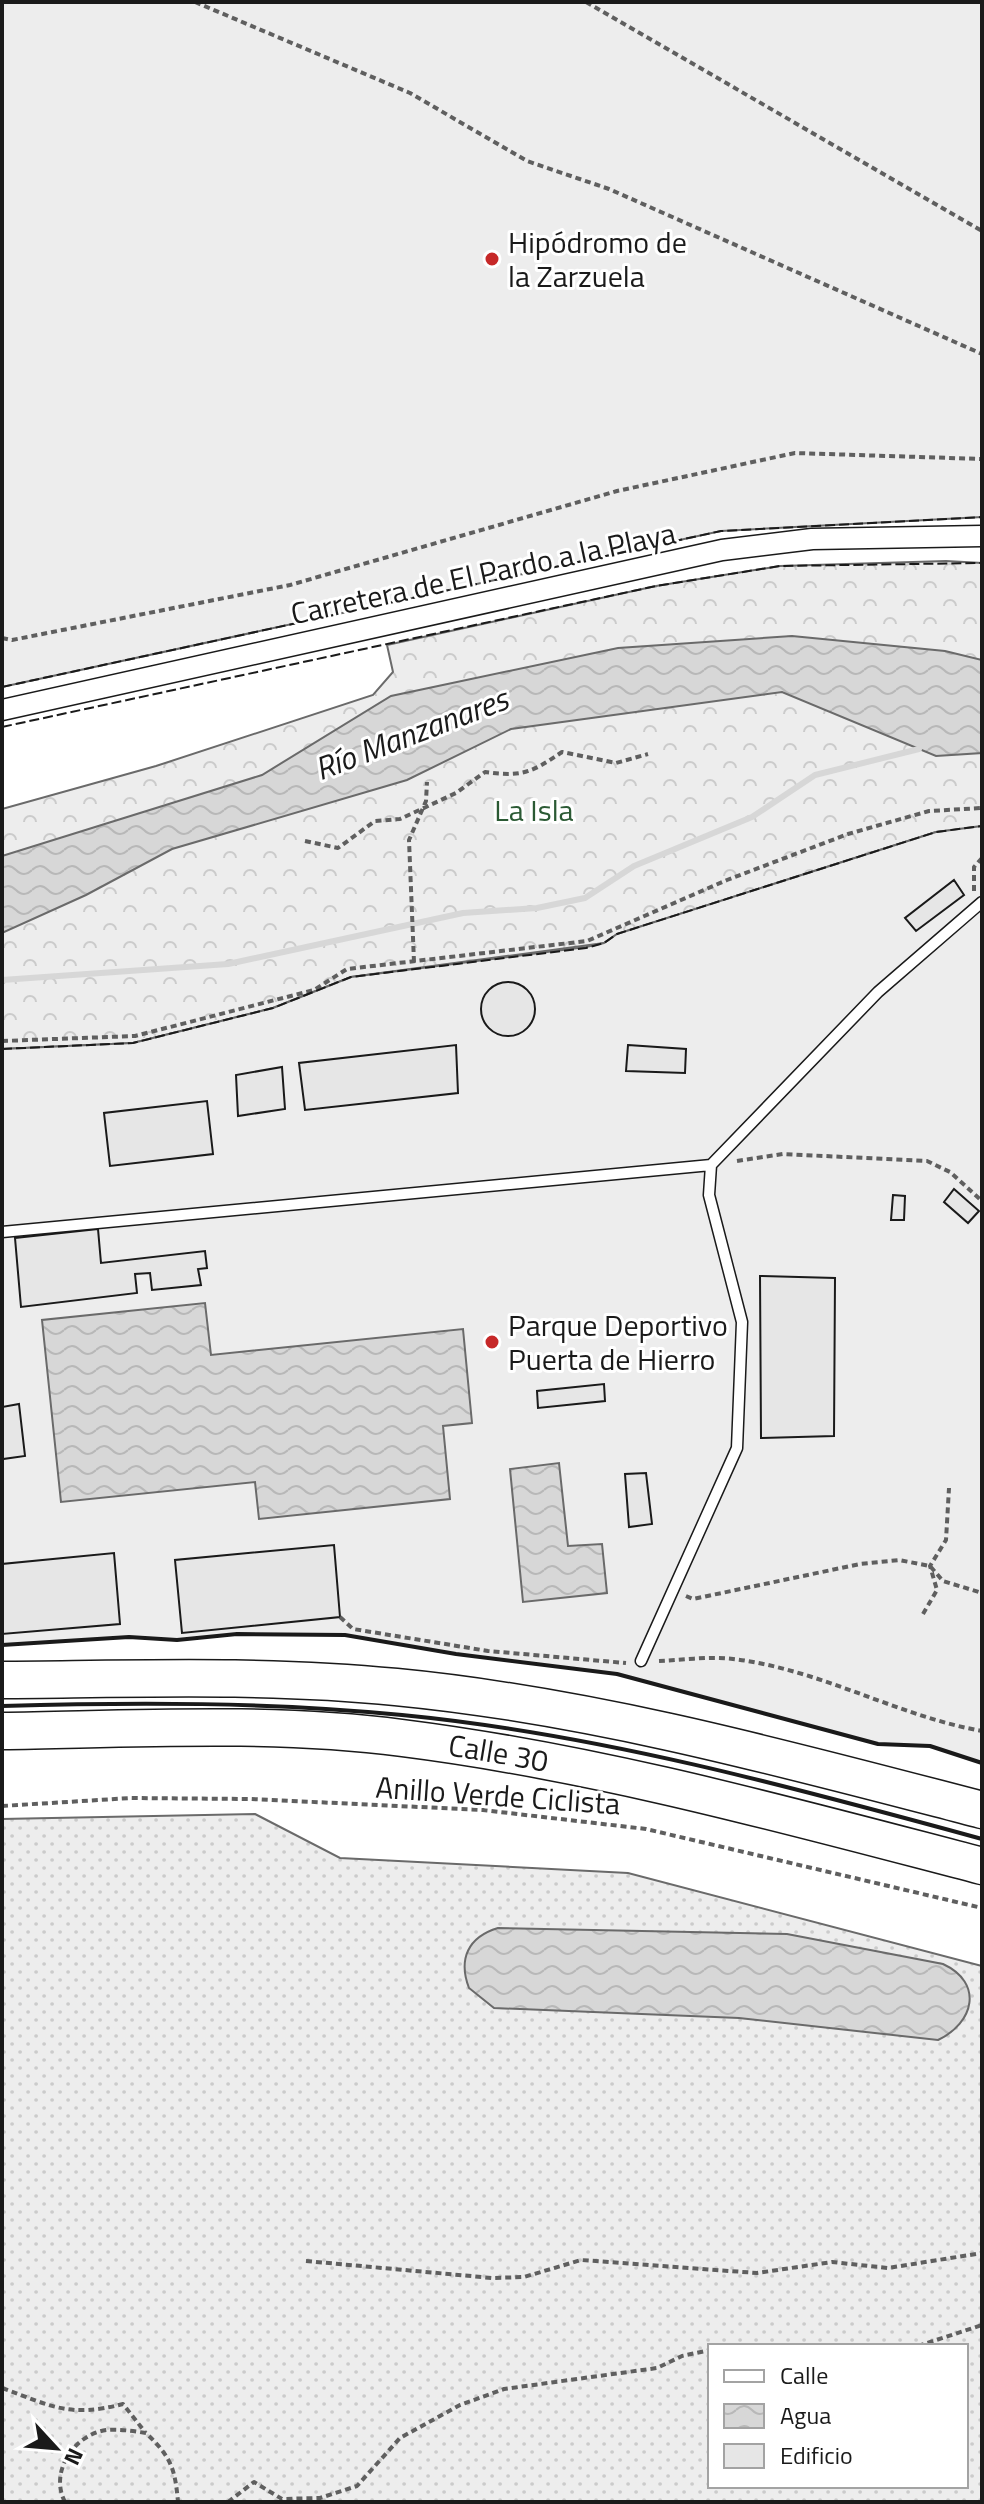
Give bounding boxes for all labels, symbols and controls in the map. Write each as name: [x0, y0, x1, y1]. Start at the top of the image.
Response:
place label: Hipódromo de la Zarzuela: [508, 219, 687, 299]
marker: Hipódromo de la Zarzuela: [483, 250, 501, 268]
street label: Carretera de El Pardo a la Playa: [286, 510, 680, 636]
water label: Río Manzanares: [307, 673, 517, 792]
park label: La Isla: [494, 787, 574, 833]
place label: Parque Deportivo Puerta de Hierro: [508, 1302, 728, 1382]
marker: Parque Deportivo Puerta de Hierro: [483, 1333, 501, 1351]
street label: Calle 30: [445, 1722, 552, 1784]
street label: Anillo Verde Ciclista: [374, 1764, 622, 1826]
legend: [708, 2344, 968, 2488]
text: Calle: [780, 2357, 828, 2393]
text: Agua: [780, 2397, 831, 2433]
north arrow: [16, 2408, 96, 2488]
text: Edificio: [780, 2437, 853, 2473]
text: N: [55, 2442, 93, 2471]

